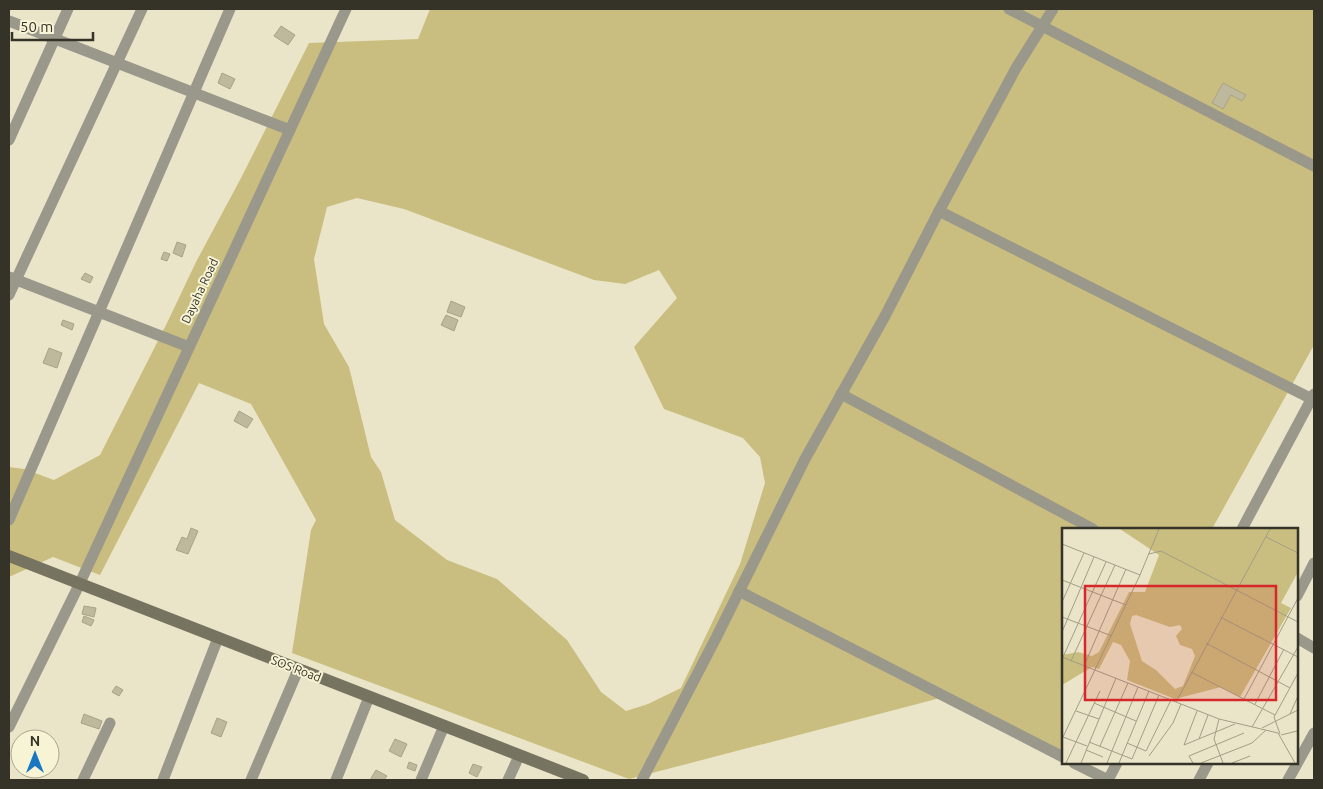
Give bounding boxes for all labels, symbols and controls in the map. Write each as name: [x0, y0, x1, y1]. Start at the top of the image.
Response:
scale bar: [12, 10, 94, 42]
text: 50 m: [20, 18, 53, 35]
street label: Dayaha Road: [179, 256, 220, 325]
inset map: [1062, 528, 1298, 764]
street label: SOS Road: [269, 653, 323, 684]
north arrow: [10, 729, 60, 779]
text: N: [30, 733, 40, 749]

